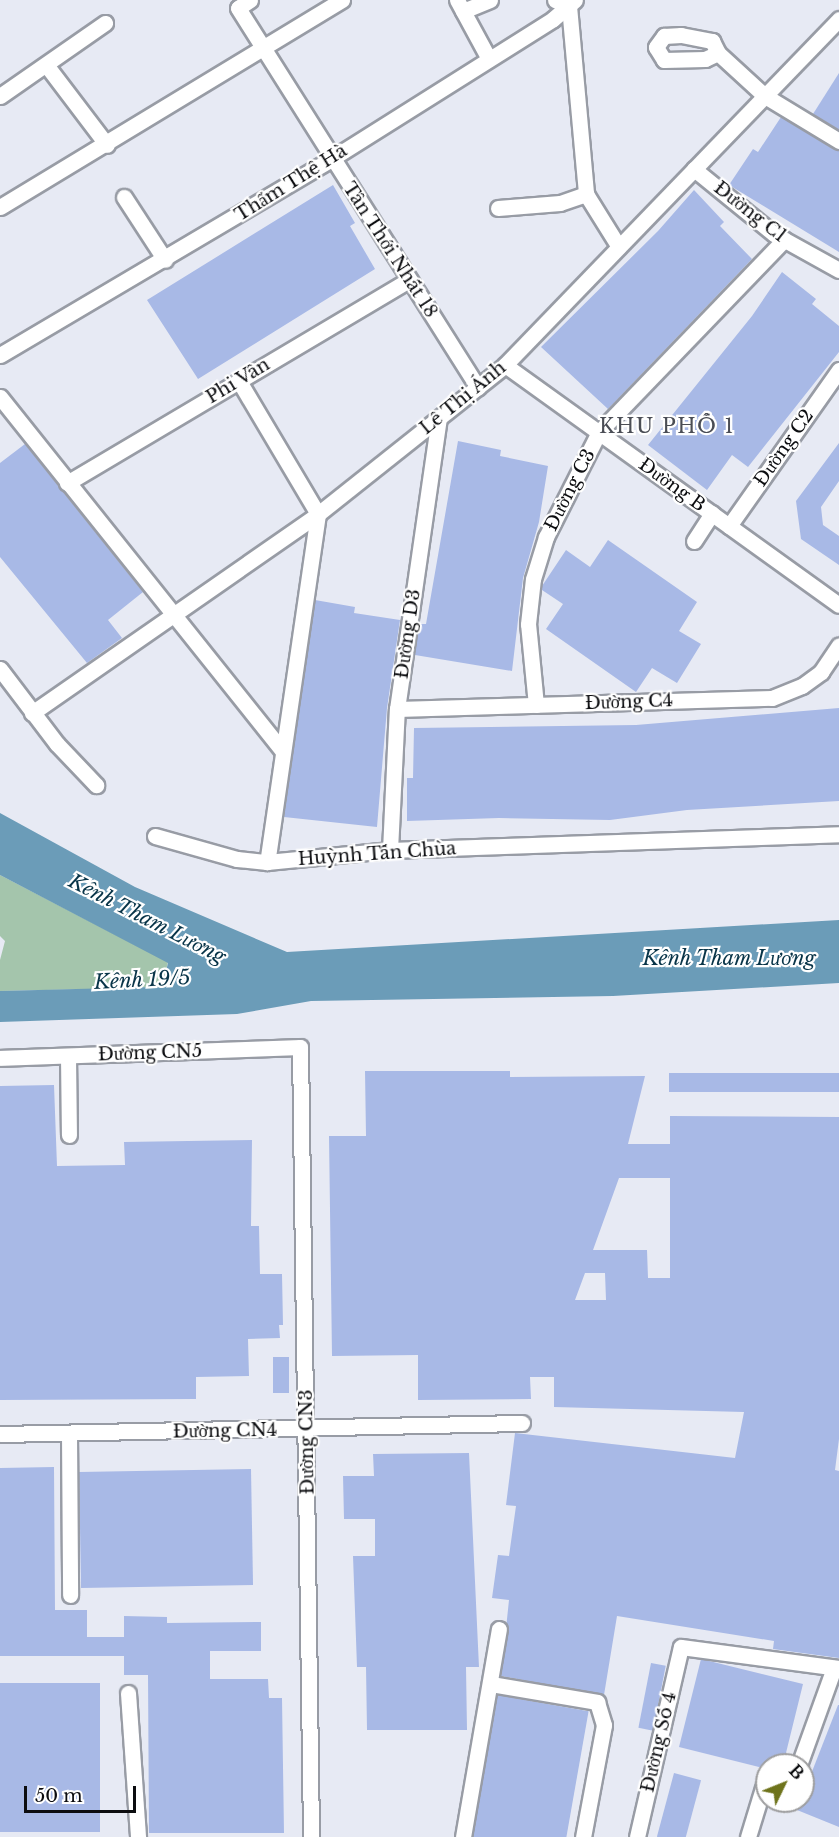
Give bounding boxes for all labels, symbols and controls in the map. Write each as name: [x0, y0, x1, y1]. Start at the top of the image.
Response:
street label: Thẩm Thệ Hà: [231, 140, 351, 226]
street label: Đường C1: [709, 177, 791, 247]
street label: Tân Thới Nhất 18: [338, 178, 442, 322]
street label: Phi Vân: [202, 354, 274, 408]
street label: Lê Thị Ánh: [415, 356, 511, 440]
street label: Đường C2: [750, 405, 818, 491]
district label: KHU PHỐ 1: [599, 414, 735, 438]
street label: Đường C3: [540, 445, 600, 535]
street label: Đường B: [634, 454, 710, 516]
street label: Đường D3: [391, 588, 425, 680]
street label: Đường C4: [584, 690, 674, 714]
street label: Huỳnh Tấn Chùa: [297, 838, 457, 870]
water label: Kênh Tham Lương: [64, 869, 230, 969]
water label: Kênh Tham Lương: [642, 946, 816, 970]
water label: Kênh 19/5: [93, 965, 191, 995]
street label: Đường CN5: [97, 1040, 203, 1066]
street label: Đường CN3: [295, 1389, 319, 1495]
street label: Đường CN4: [172, 1419, 278, 1443]
street label: Đường Số 4: [637, 1690, 681, 1794]
north arrow: [755, 1753, 815, 1813]
text: B: [785, 1761, 808, 1784]
scale bar: [27, 1774, 140, 1812]
text: 50 m: [35, 1785, 83, 1807]

